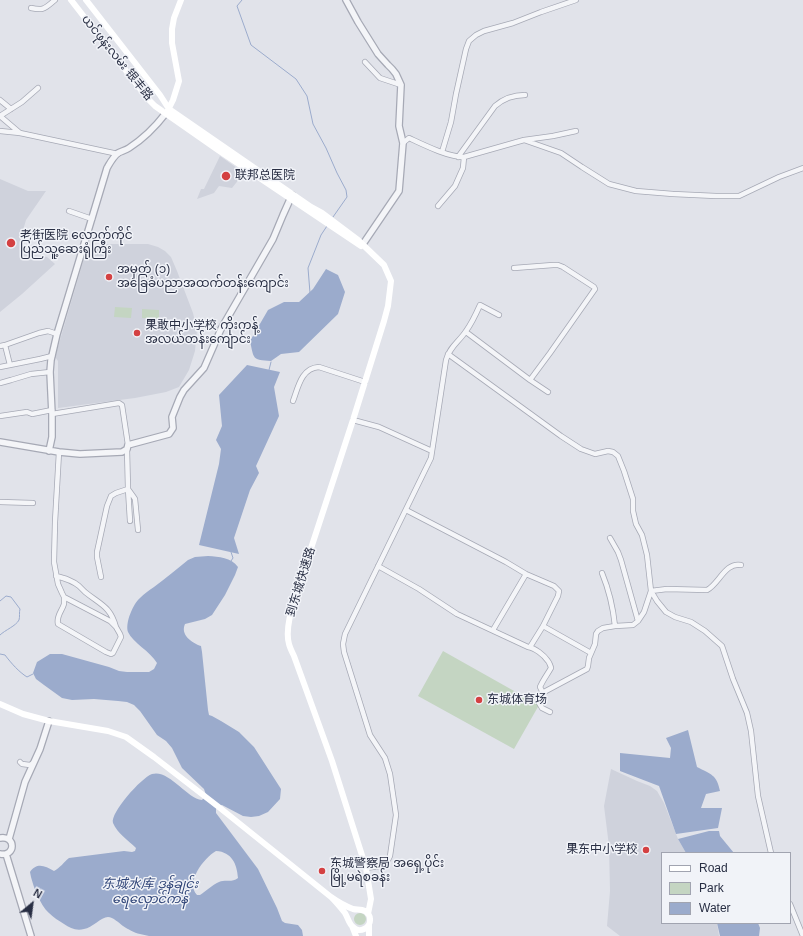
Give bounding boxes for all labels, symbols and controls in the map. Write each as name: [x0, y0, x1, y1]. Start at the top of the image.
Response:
street label: ယင်ဖုန်းလမ်း 银丰路: [78, 12, 156, 104]
place label: 联邦总医院: [235, 169, 295, 183]
marker: 联邦总医院: [220, 170, 232, 182]
place label: 老街医院 လောက်ကိုင် ပြည်သူ့ဆေးရုံကြီး: [20, 229, 132, 257]
marker: 老街医院 လောက်ကိုင် ပြည်သူ့ဆေးရုံကြီး: [5, 237, 17, 249]
place label: အမှတ် (၁) အခြေခံပညာအထက်တန်းကျောင်း: [117, 263, 289, 291]
marker: အမှတ် (၁) အခြေခံပညာအထက်တန်းကျောင်း: [104, 272, 114, 282]
place label: 果敢中小学校 ကိုးကန့် အလယ်တန်းကျောင်း: [145, 319, 258, 347]
marker: 果敢中小学校 ကိုးကန့် အလယ်တန်းကျောင်း: [132, 328, 142, 338]
street label: 到东城快速路: [284, 545, 318, 619]
place label: 东城体育场: [487, 693, 547, 707]
marker: 东城体育场: [474, 695, 484, 705]
place label: 果东中小学校: [566, 843, 638, 857]
marker: 果东中小学校: [641, 845, 651, 855]
legend: [661, 852, 791, 924]
place label: 东城警察局 အရှေ့ပိုင်း မြို့မရဲစခန်း: [330, 857, 444, 885]
text: Road: [699, 861, 728, 875]
marker: 东城警察局 အရှေ့ပိုင်း မြို့မရဲစခန်း: [317, 866, 327, 876]
water label: 东城水库 ဒွန်ချင်း ရေလှောင်ကန်: [102, 876, 198, 907]
text: Park: [699, 881, 724, 895]
north arrow: [12, 884, 52, 924]
text: N: [31, 886, 44, 901]
text: Water: [699, 901, 731, 915]

